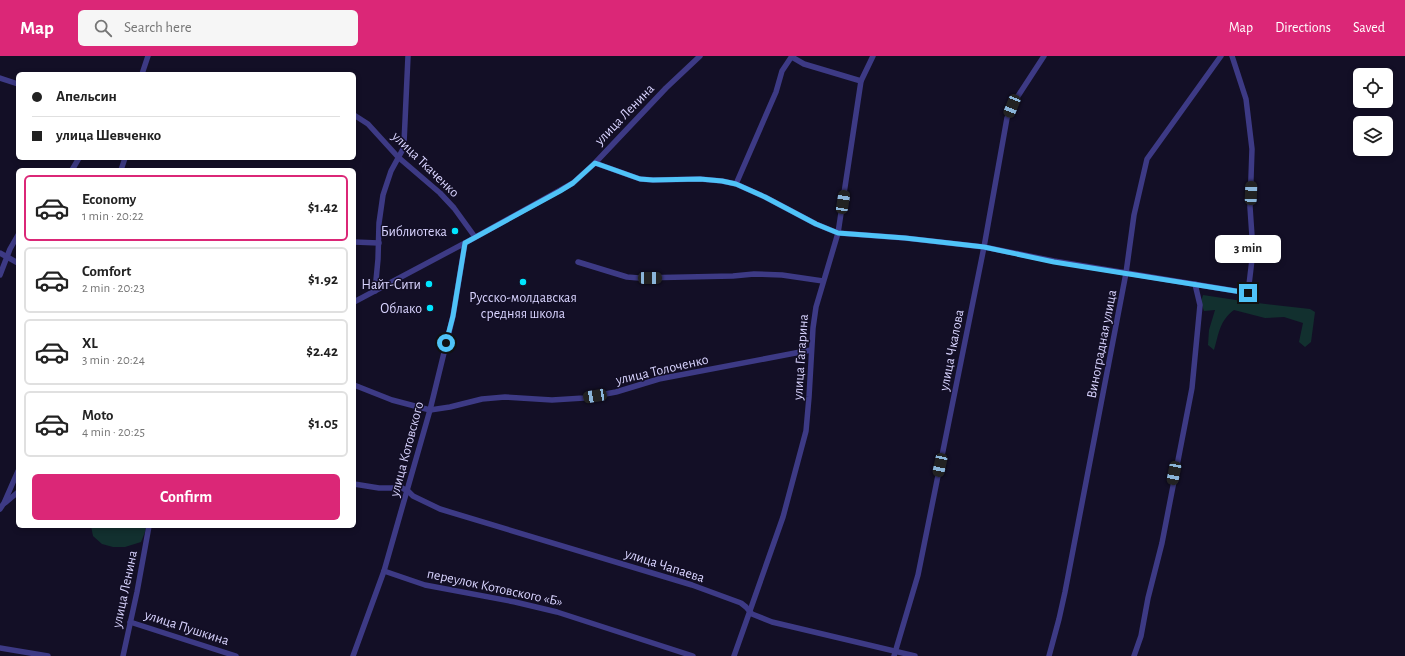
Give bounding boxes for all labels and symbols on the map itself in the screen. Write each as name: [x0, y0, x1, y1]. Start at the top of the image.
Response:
street label: улица Ленина: [592, 81, 657, 149]
car: [1002, 93, 1022, 119]
street label: улица Ткаченко: [388, 129, 462, 200]
car: [1245, 181, 1257, 205]
car: [835, 189, 851, 215]
place label: Библиотека: [381, 225, 448, 239]
marker: Библиотека: [450, 226, 460, 236]
callout: 3 min: [1215, 235, 1281, 263]
car: [638, 272, 662, 284]
marker: Русско-молдавская средняя школа: [518, 277, 528, 287]
place label: Найт-Сити: [361, 278, 421, 292]
marker: Найт-Сити: [424, 279, 434, 289]
route end: [1239, 284, 1257, 302]
street label: Виноградная улица: [1085, 288, 1119, 400]
place label: Русско-молдавская средняя школа: [469, 291, 577, 321]
place label: Облако: [380, 302, 422, 316]
marker: Облако: [425, 303, 435, 313]
street label: улица Чкалова: [937, 308, 967, 393]
street label: улица Гагарина: [791, 313, 811, 402]
route start: [437, 334, 455, 352]
street label: улица Толоченко: [614, 352, 710, 388]
car: [582, 388, 608, 404]
street label: улица Котовского: [387, 400, 426, 499]
car: [932, 452, 948, 478]
car: [1166, 460, 1182, 486]
street label: улица Чапаева: [622, 546, 707, 586]
street label: улица Ленина: [110, 549, 140, 630]
street label: переулок Котовского «Б»: [426, 567, 564, 609]
street label: улица Пушкина: [142, 607, 231, 648]

